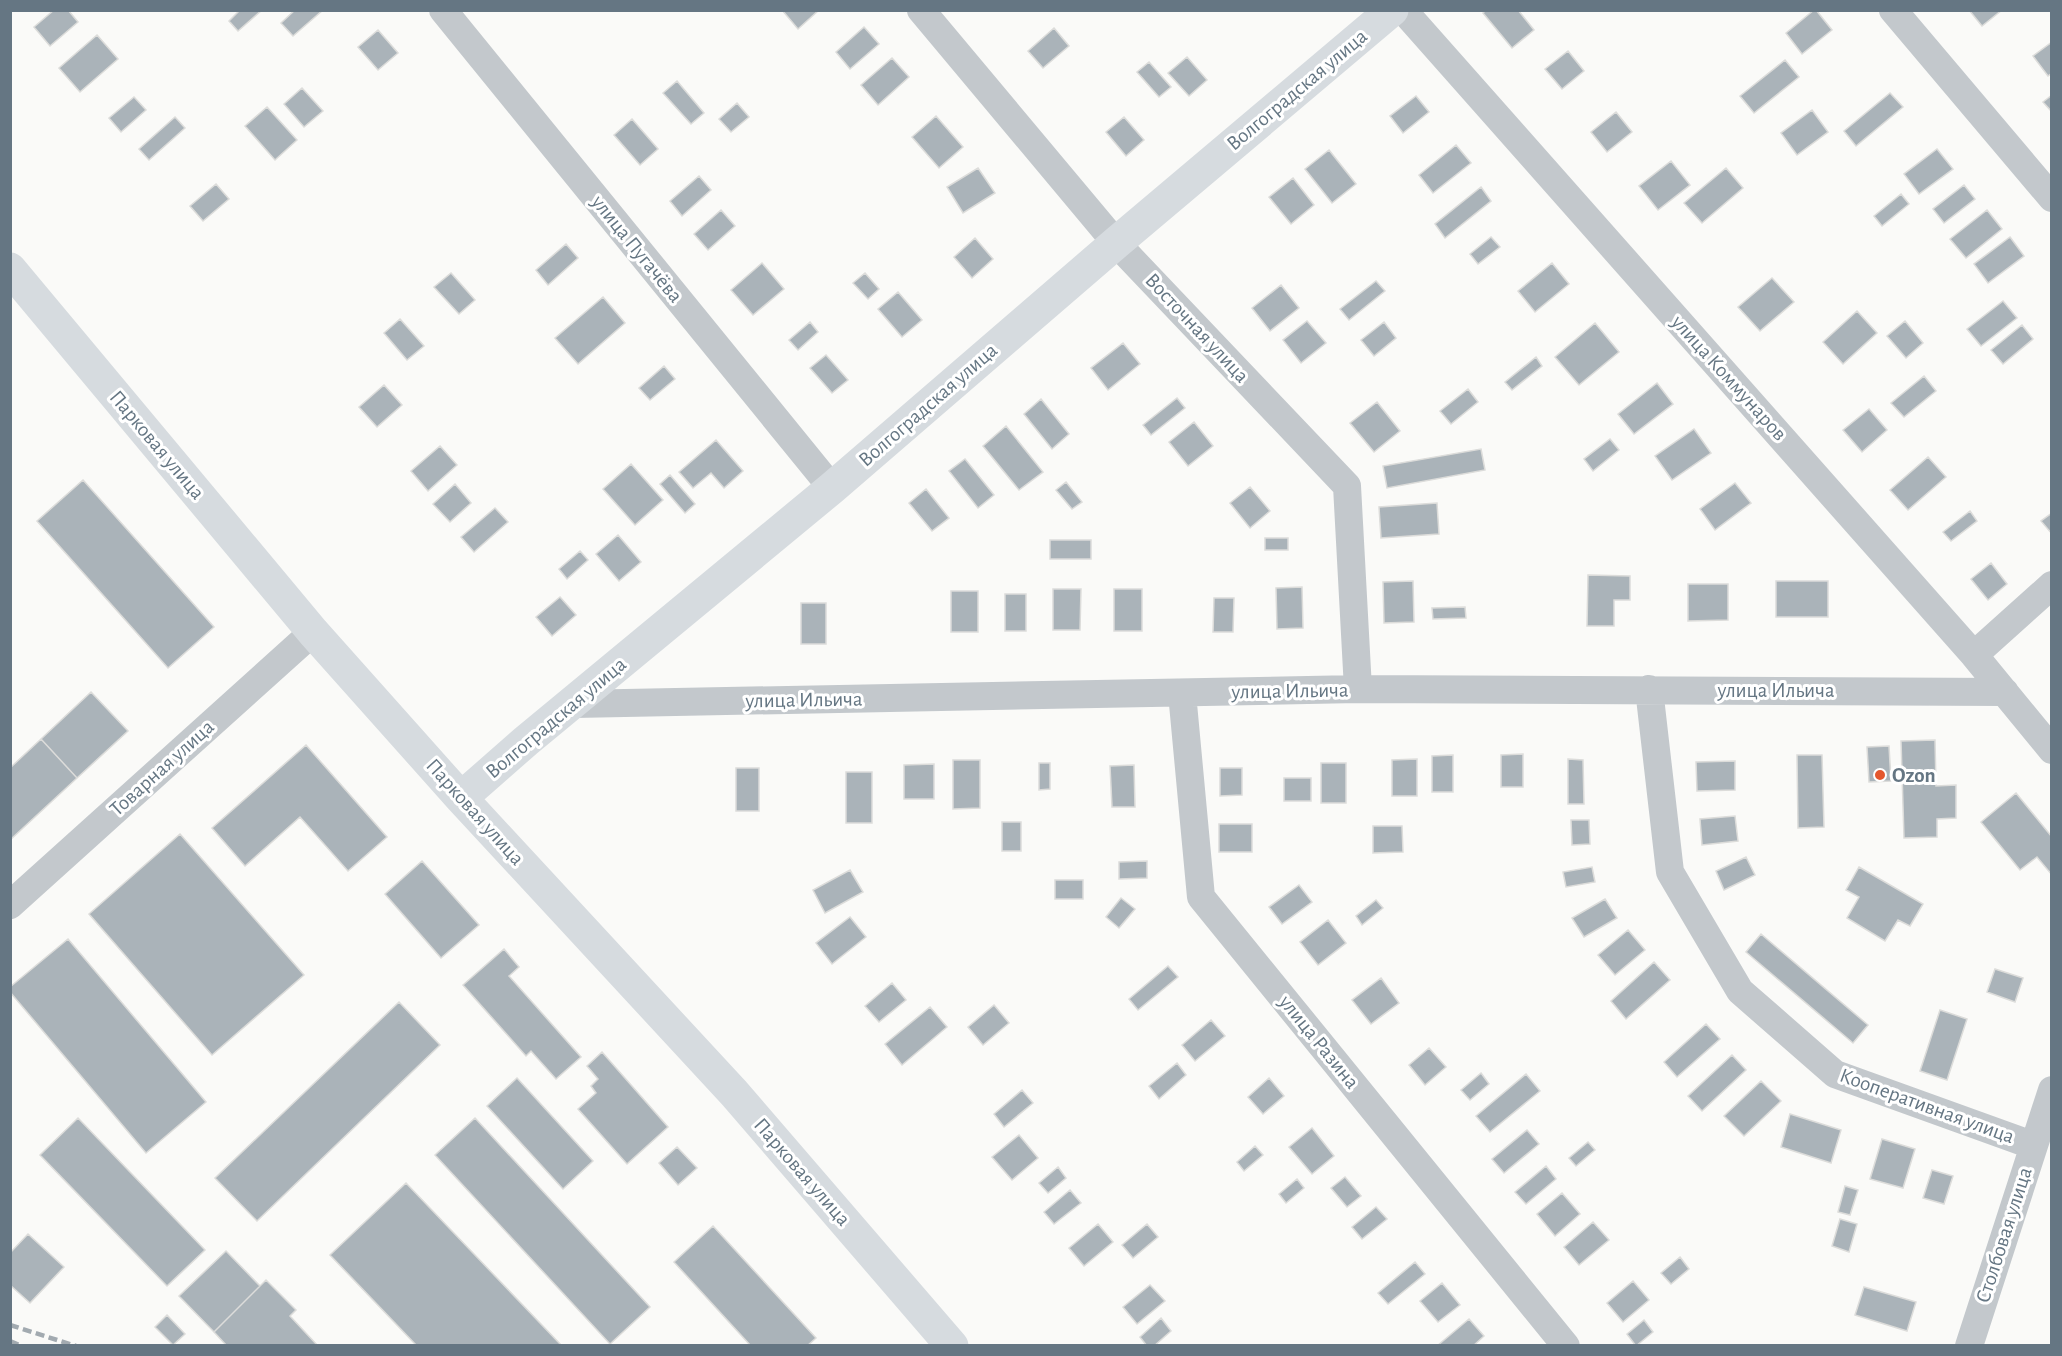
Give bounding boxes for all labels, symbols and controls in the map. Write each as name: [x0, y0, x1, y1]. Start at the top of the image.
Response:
street label: Волгоградская улица: [1223, 25, 1372, 155]
street label: улица Пугачёва: [587, 191, 687, 307]
street label: Восточная улица: [1141, 269, 1253, 387]
street label: улица Коммунаров: [1667, 311, 1791, 445]
street label: Волгоградская улица: [855, 339, 1002, 471]
street label: Парковая улица: [106, 386, 209, 504]
street label: Волгоградская улица: [482, 653, 631, 783]
street label: улица Ильича: [1230, 679, 1349, 703]
street label: улица Ильича: [1716, 680, 1835, 701]
street label: улица Ильича: [744, 688, 863, 712]
street label: Товарная улица: [106, 716, 218, 820]
street label: Парковая улица: [422, 755, 528, 870]
place label: Ozon: [1892, 765, 1936, 786]
marker: Ozon: [1873, 768, 1887, 782]
street label: улица Разина: [1274, 990, 1363, 1093]
street label: Кооперативная улица: [1837, 1065, 2018, 1148]
street label: Парковая улица: [750, 1114, 855, 1230]
street label: Столбовая улица: [1972, 1164, 2036, 1305]

